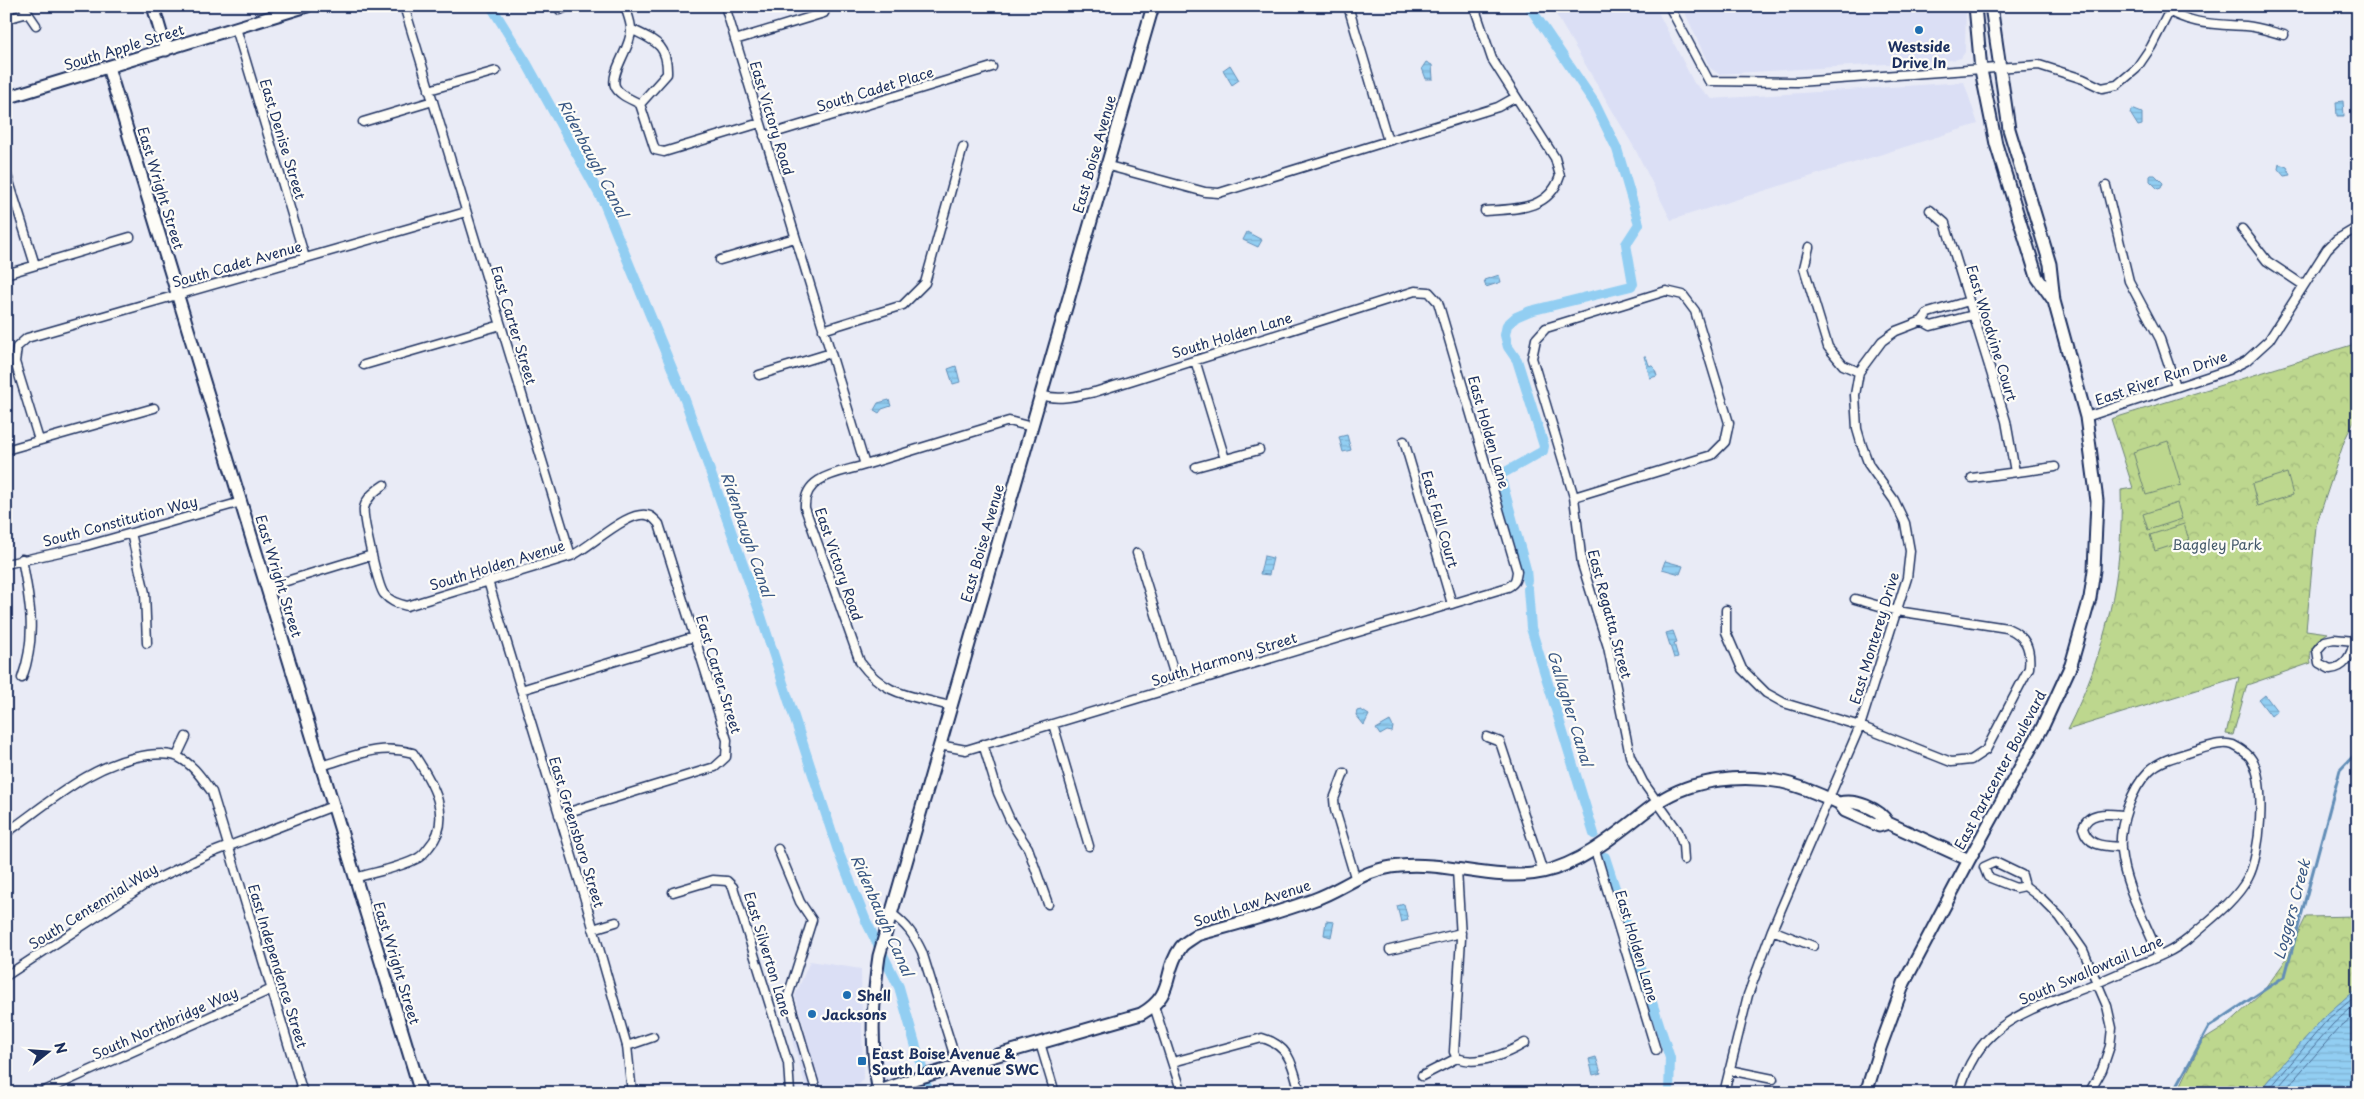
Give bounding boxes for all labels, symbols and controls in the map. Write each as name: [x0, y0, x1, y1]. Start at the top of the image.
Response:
street label: South Apple Street: [61, 19, 187, 75]
marker: Westside Drive In: [1913, 24, 1925, 36]
place label: Westside Drive In: [1888, 36, 1951, 73]
street label: East Victory Road: [745, 58, 799, 178]
street label: South Cadet Place: [814, 61, 936, 117]
street label: East Denise Street: [255, 76, 311, 202]
street label: East Boise Avenue: [1067, 92, 1121, 216]
water label: Ridenbaugh Canal: [553, 95, 636, 224]
street label: East Wright Street: [132, 124, 190, 252]
street label: South Cadet Avenue: [170, 235, 305, 293]
street label: East Woodvine Court: [1961, 262, 2023, 404]
street label: East Carter Street: [486, 263, 542, 387]
street label: South Holden Lane: [1169, 307, 1295, 363]
street label: East River Run Drive: [2092, 346, 2230, 410]
street label: East Holden Lane: [1463, 373, 1515, 491]
water label: Ridenbaugh Canal: [716, 468, 781, 602]
street label: East Fall Court: [1416, 468, 1464, 570]
street label: East Boise Avenue: [955, 481, 1009, 605]
street label: South Constitution Way: [40, 490, 200, 552]
street label: East Victory Road: [810, 505, 868, 623]
street label: East Wright Street: [250, 512, 308, 640]
street label: South Holden Avenue: [427, 534, 568, 596]
park label: Baggley Park: [2172, 534, 2263, 555]
street label: East Regatta Street: [1583, 547, 1637, 681]
street label: East Monterey Drive: [1844, 569, 1904, 707]
street label: East Carter Street: [691, 612, 747, 736]
street label: South Harmony Street: [1148, 627, 1300, 691]
water label: Gallagher Canal: [1542, 647, 1600, 771]
street label: East Parkcenter Boulevard: [1949, 686, 2051, 853]
street label: East Greensboro Street: [544, 754, 610, 910]
water label: Ridenbaugh Canal: [846, 851, 921, 982]
water label: Loggers Creek: [2267, 855, 2316, 962]
street label: South Centennial Way: [24, 858, 162, 954]
street label: South Law Avenue: [1191, 874, 1314, 932]
street label: East Independence Street: [243, 881, 313, 1051]
street label: East Holden Lane: [1610, 887, 1664, 1005]
street label: East Silverton Lane: [739, 889, 797, 1019]
street label: East Wright Street: [368, 899, 426, 1027]
street label: South Swallowtail Lane: [2016, 930, 2167, 1010]
street label: South Northbridge Way: [89, 981, 241, 1065]
place label: Shell: [857, 985, 891, 1006]
marker: Shell: [841, 989, 853, 1001]
place label: Jacksons: [822, 1004, 887, 1025]
marker: Jacksons: [806, 1008, 818, 1020]
north arrow: [22, 1026, 72, 1076]
text: N: [49, 1040, 73, 1056]
place label: East Boise Avenue & South Law Avenue SWC: [872, 1043, 1039, 1080]
marker: East Boise Avenue & South Law Avenue SWC: [856, 1055, 868, 1067]

